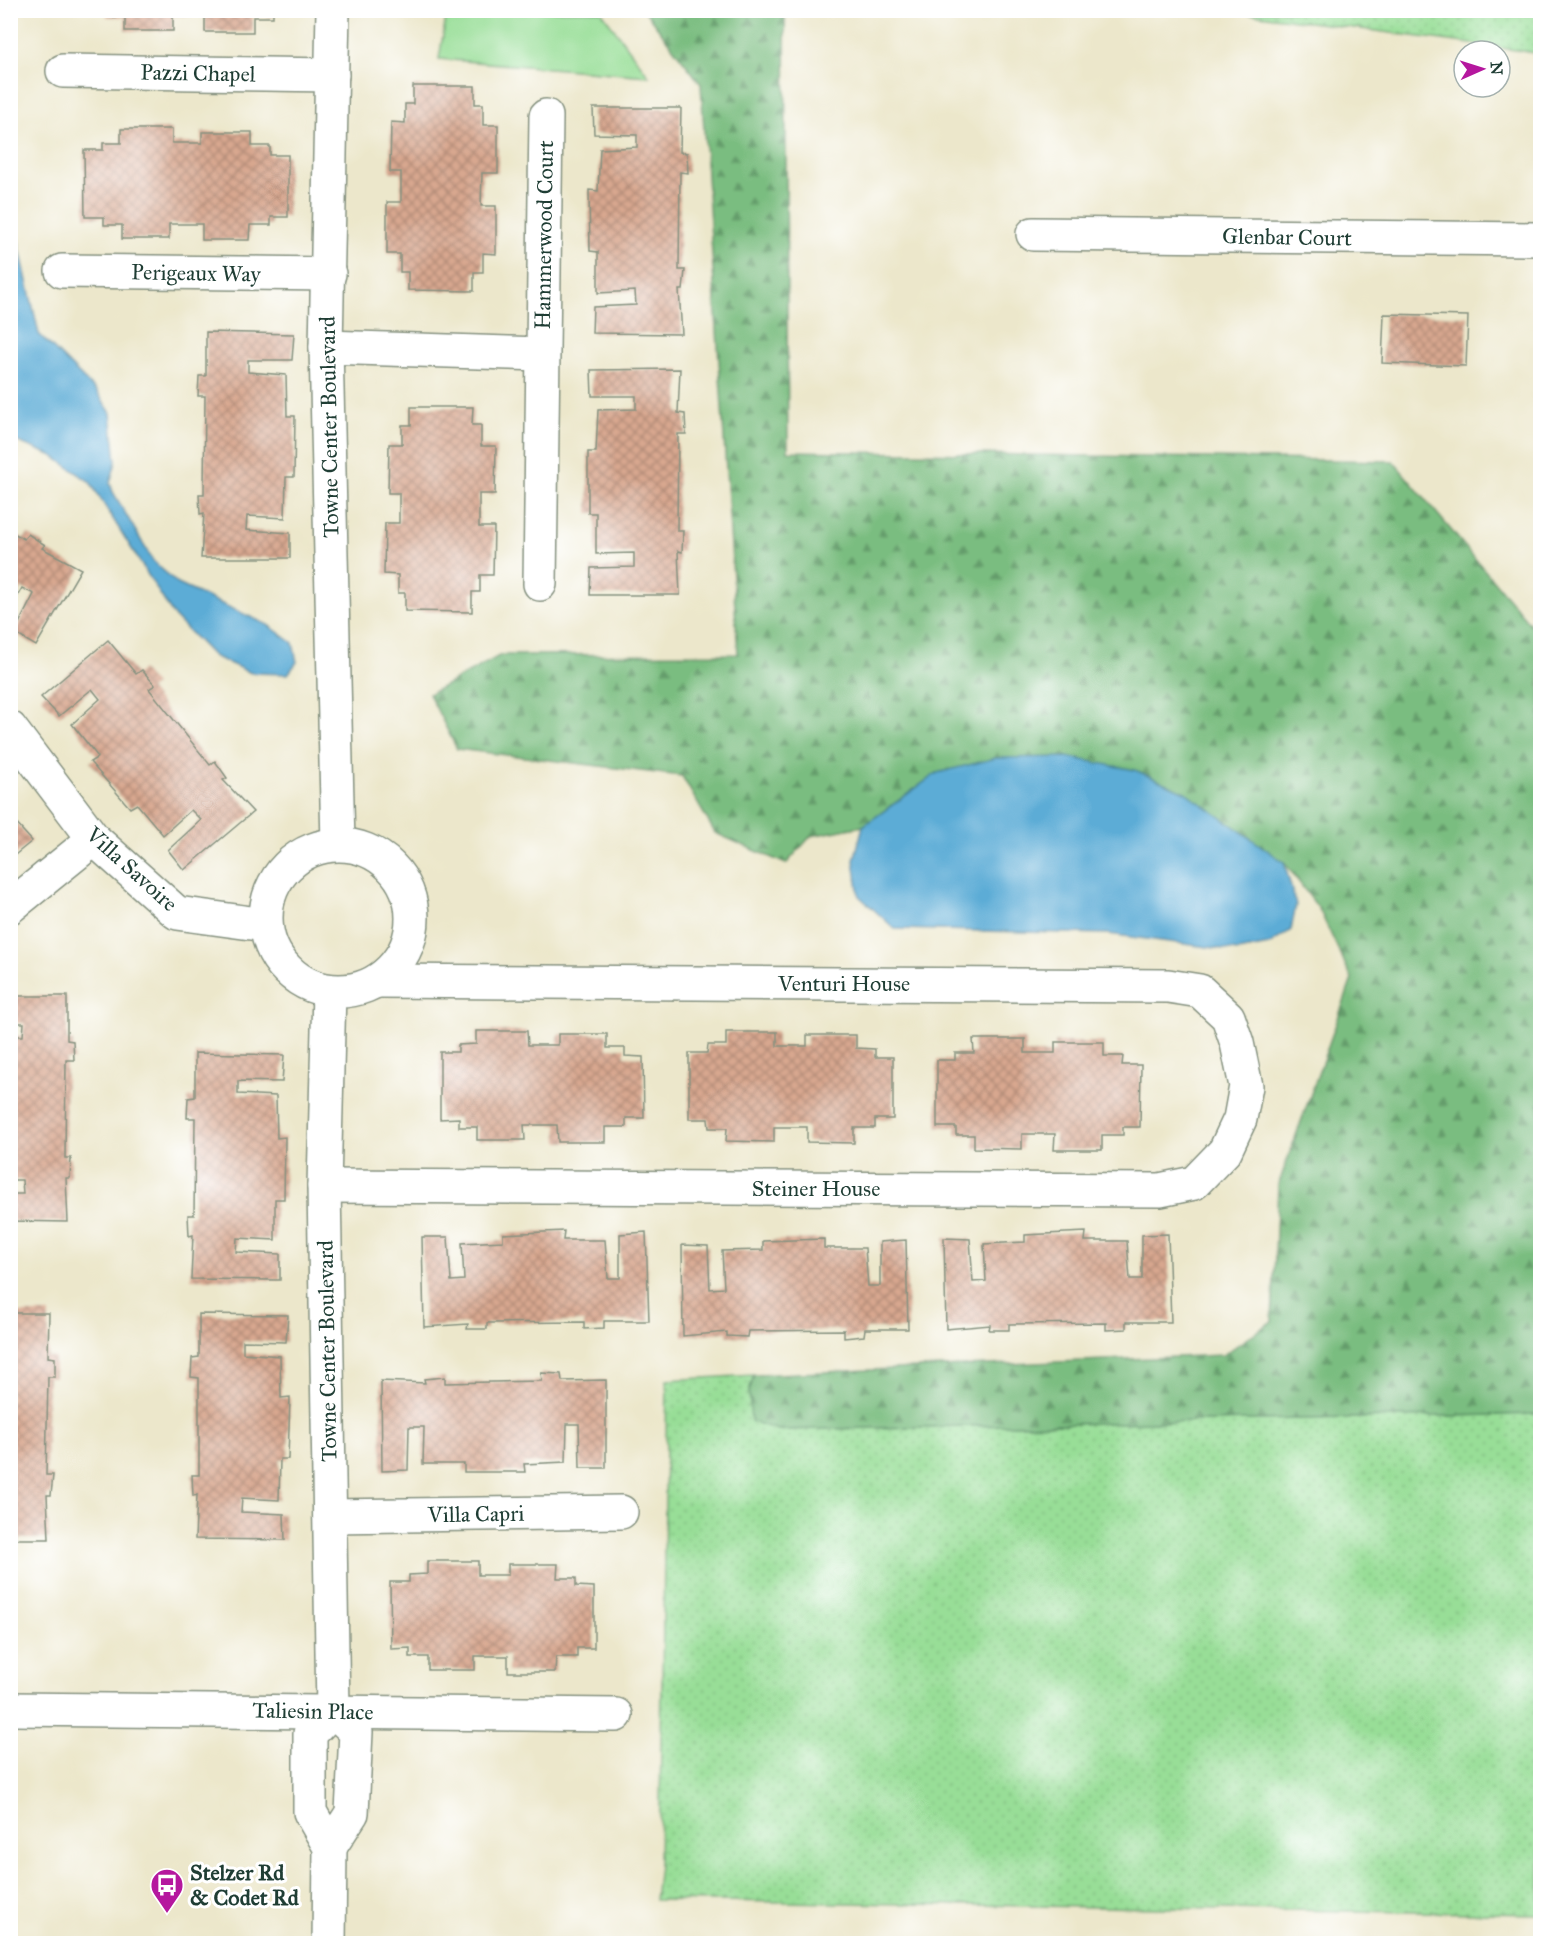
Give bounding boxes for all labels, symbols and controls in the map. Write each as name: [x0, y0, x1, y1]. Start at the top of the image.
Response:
north arrow: [1452, 39, 1512, 99]
street label: Pazzi Chapel: [140, 58, 256, 88]
text: N: [1487, 61, 1506, 76]
street label: Hammerwood Court: [529, 140, 559, 330]
street label: Glenbar Court: [1222, 222, 1352, 252]
street label: Perigeaux Way: [131, 258, 262, 288]
street label: Towne Center Boulevard: [314, 316, 344, 538]
street label: Villa Savoire: [80, 820, 183, 917]
street label: Venturi House: [777, 970, 910, 997]
street label: Steiner House: [752, 1175, 880, 1202]
street label: Towne Center Boulevard: [312, 1240, 342, 1462]
street label: Villa Capri: [426, 1500, 525, 1528]
street label: Taliesin Place: [252, 1696, 374, 1726]
place label: Stelzer Rd & Codet Rd: [190, 1859, 300, 1911]
bus stop icon: Stelzer Rd & Codet Rd: [149, 1867, 185, 1914]

